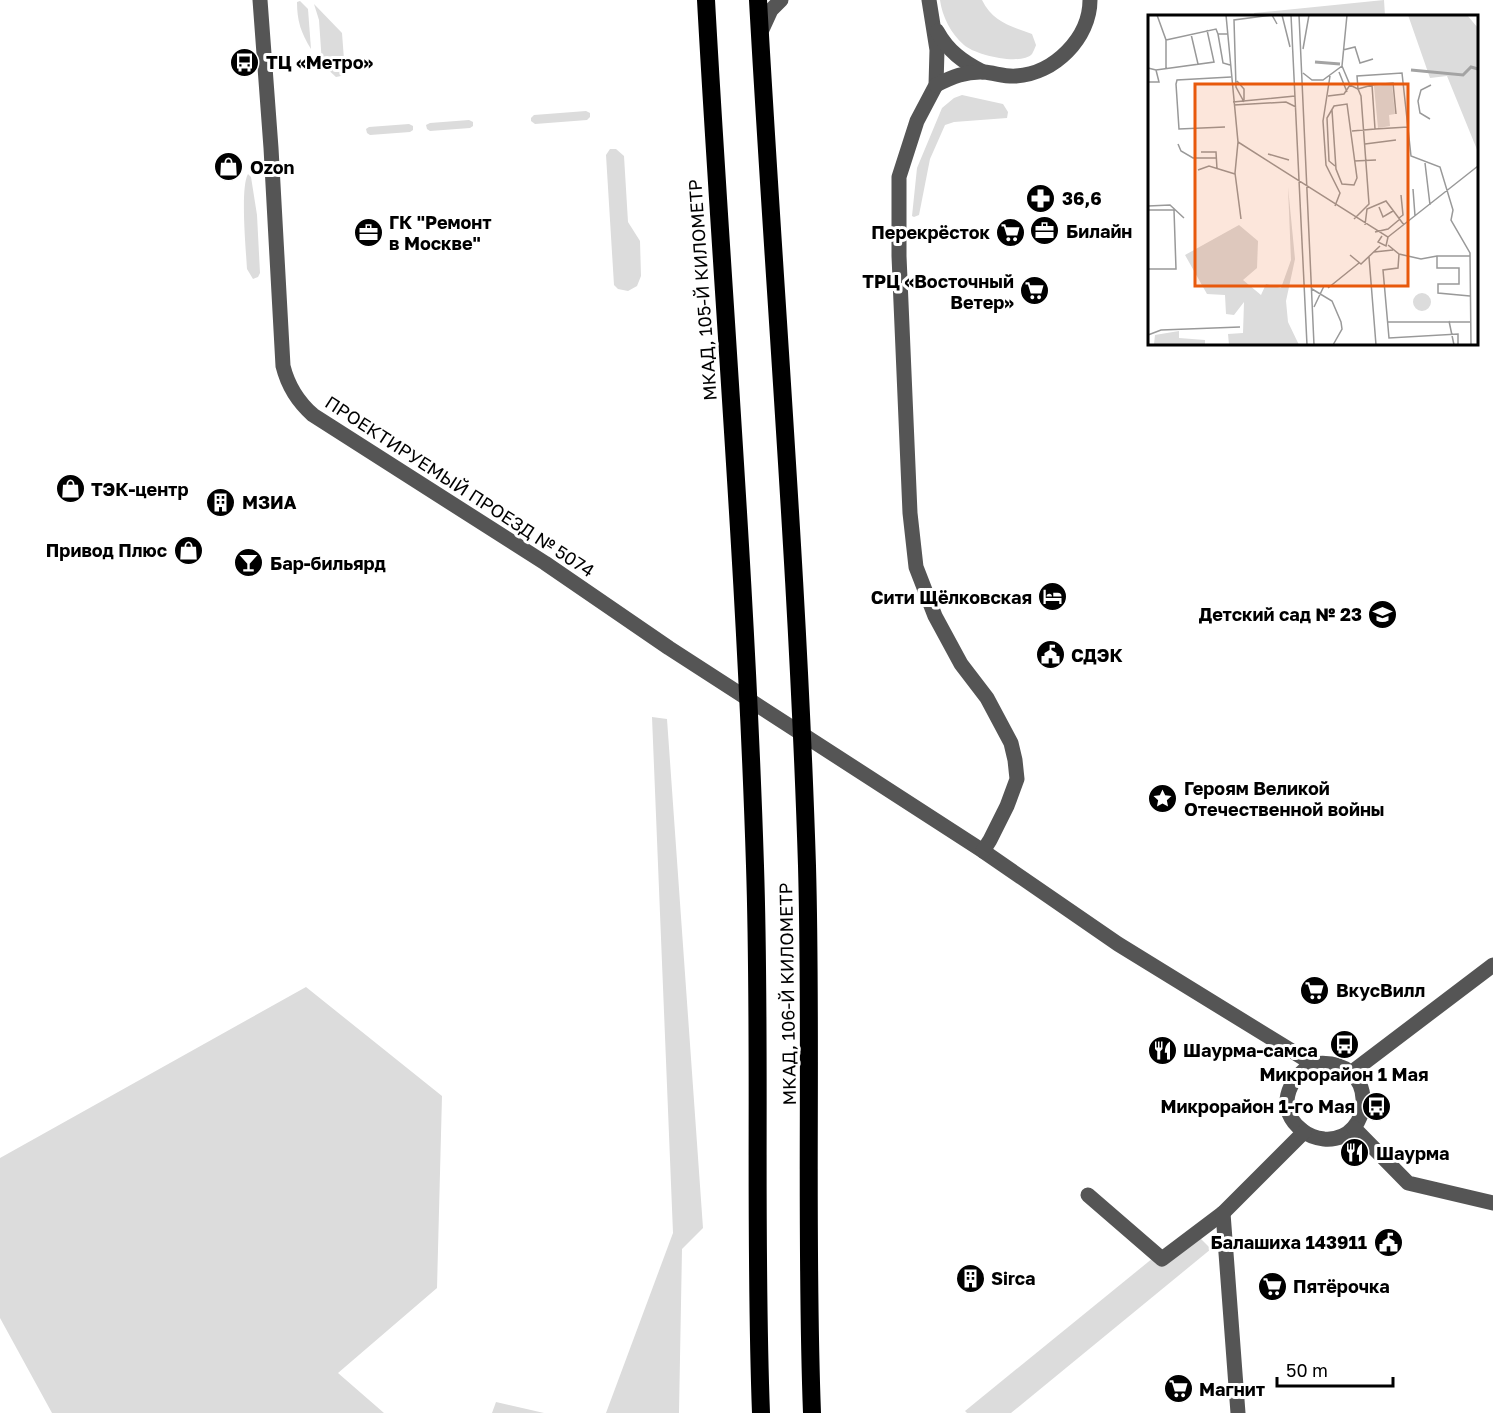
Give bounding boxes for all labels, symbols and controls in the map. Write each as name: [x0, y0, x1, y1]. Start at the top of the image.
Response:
inset map: [1148, 15, 1478, 345]
bus stop icon: ТЦ «Метро»: [229, 46, 261, 78]
place label: ТЦ «Метро»: [266, 51, 373, 73]
shop icon: Ozon: [213, 151, 245, 183]
place label: Ozon: [250, 156, 295, 178]
street label: МКАД, 105-Й КИЛОМЕТР: [683, 178, 721, 402]
pharmacy icon: 36,6: [1025, 182, 1057, 214]
place label: 36,6: [1062, 187, 1102, 209]
place label: ГК "Ремонт в Москве": [389, 211, 492, 254]
office icon: Билайн: [1029, 215, 1061, 247]
office icon: ГК "Ремонт в Москве": [352, 216, 384, 248]
supermarket icon: Перекрёсток: [995, 216, 1027, 248]
place label: Билайн: [1066, 220, 1132, 242]
place label: Перекрёсток: [871, 221, 991, 243]
place label: ТРЦ «Восточный Ветер»: [862, 270, 1014, 313]
supermarket icon: ТРЦ «Восточный Ветер»: [1019, 275, 1051, 307]
street label: ПРОЕКТИРУЕМЫЙ ПРОЕЗД № 5074: [321, 391, 599, 581]
shop icon: ТЭК-центр: [54, 473, 86, 505]
place label: ТЭК-центр: [91, 478, 189, 500]
building icon: МЗИА: [205, 486, 237, 518]
place label: МЗИА: [242, 491, 297, 513]
shop icon: Привод Плюс: [172, 534, 204, 566]
place label: Привод Плюс: [46, 539, 167, 561]
bar icon: Бар-бильярд: [233, 547, 265, 579]
place label: Бар-бильярд: [270, 552, 386, 574]
hotel icon: Сити Щёлковская: [1037, 581, 1069, 613]
place label: Сити Щёлковская: [871, 586, 1032, 608]
school or university icon: Детский сад № 23: [1367, 598, 1399, 630]
place label: Детский сад № 23: [1199, 603, 1362, 625]
public building icon: СДЭК: [1034, 639, 1066, 671]
place label: СДЭК: [1071, 644, 1123, 666]
place label: Героям Великой Отечественной войны: [1184, 777, 1385, 820]
place icon: Героям Великой Отечественной войны: [1147, 782, 1179, 814]
street label: МКАД, 106-Й КИЛОМЕТР: [774, 882, 800, 1106]
supermarket icon: ВкусВилл: [1299, 974, 1331, 1006]
place label: ВкусВилл: [1336, 979, 1425, 1001]
bus stop icon: Микрорайон 1 Мая: [1328, 1029, 1360, 1061]
restaurant icon: Шаурма-самса: [1146, 1034, 1178, 1066]
place label: Шаурма-самса: [1183, 1039, 1318, 1061]
place label: Микрорайон 1 Мая: [1260, 1063, 1428, 1085]
bus stop icon: Микрорайон 1-го Мая: [1360, 1090, 1392, 1122]
place label: Микрорайон 1-го Мая: [1160, 1095, 1355, 1117]
restaurant icon: Шаурма: [1339, 1137, 1371, 1169]
place label: Шаурма: [1376, 1142, 1449, 1164]
public building icon: Балашиха 143911: [1372, 1226, 1404, 1258]
place label: Балашиха 143911: [1210, 1231, 1367, 1253]
building icon: Sirca: [954, 1262, 986, 1294]
place label: Sirca: [991, 1267, 1036, 1289]
supermarket icon: Пятёрочка: [1256, 1270, 1288, 1302]
place label: Пятёрочка: [1293, 1275, 1390, 1297]
scale bar: [1277, 1350, 1392, 1388]
text: 50 m: [1286, 1359, 1328, 1381]
supermarket icon: Магнит: [1162, 1373, 1194, 1405]
place label: Магнит: [1199, 1378, 1265, 1400]

